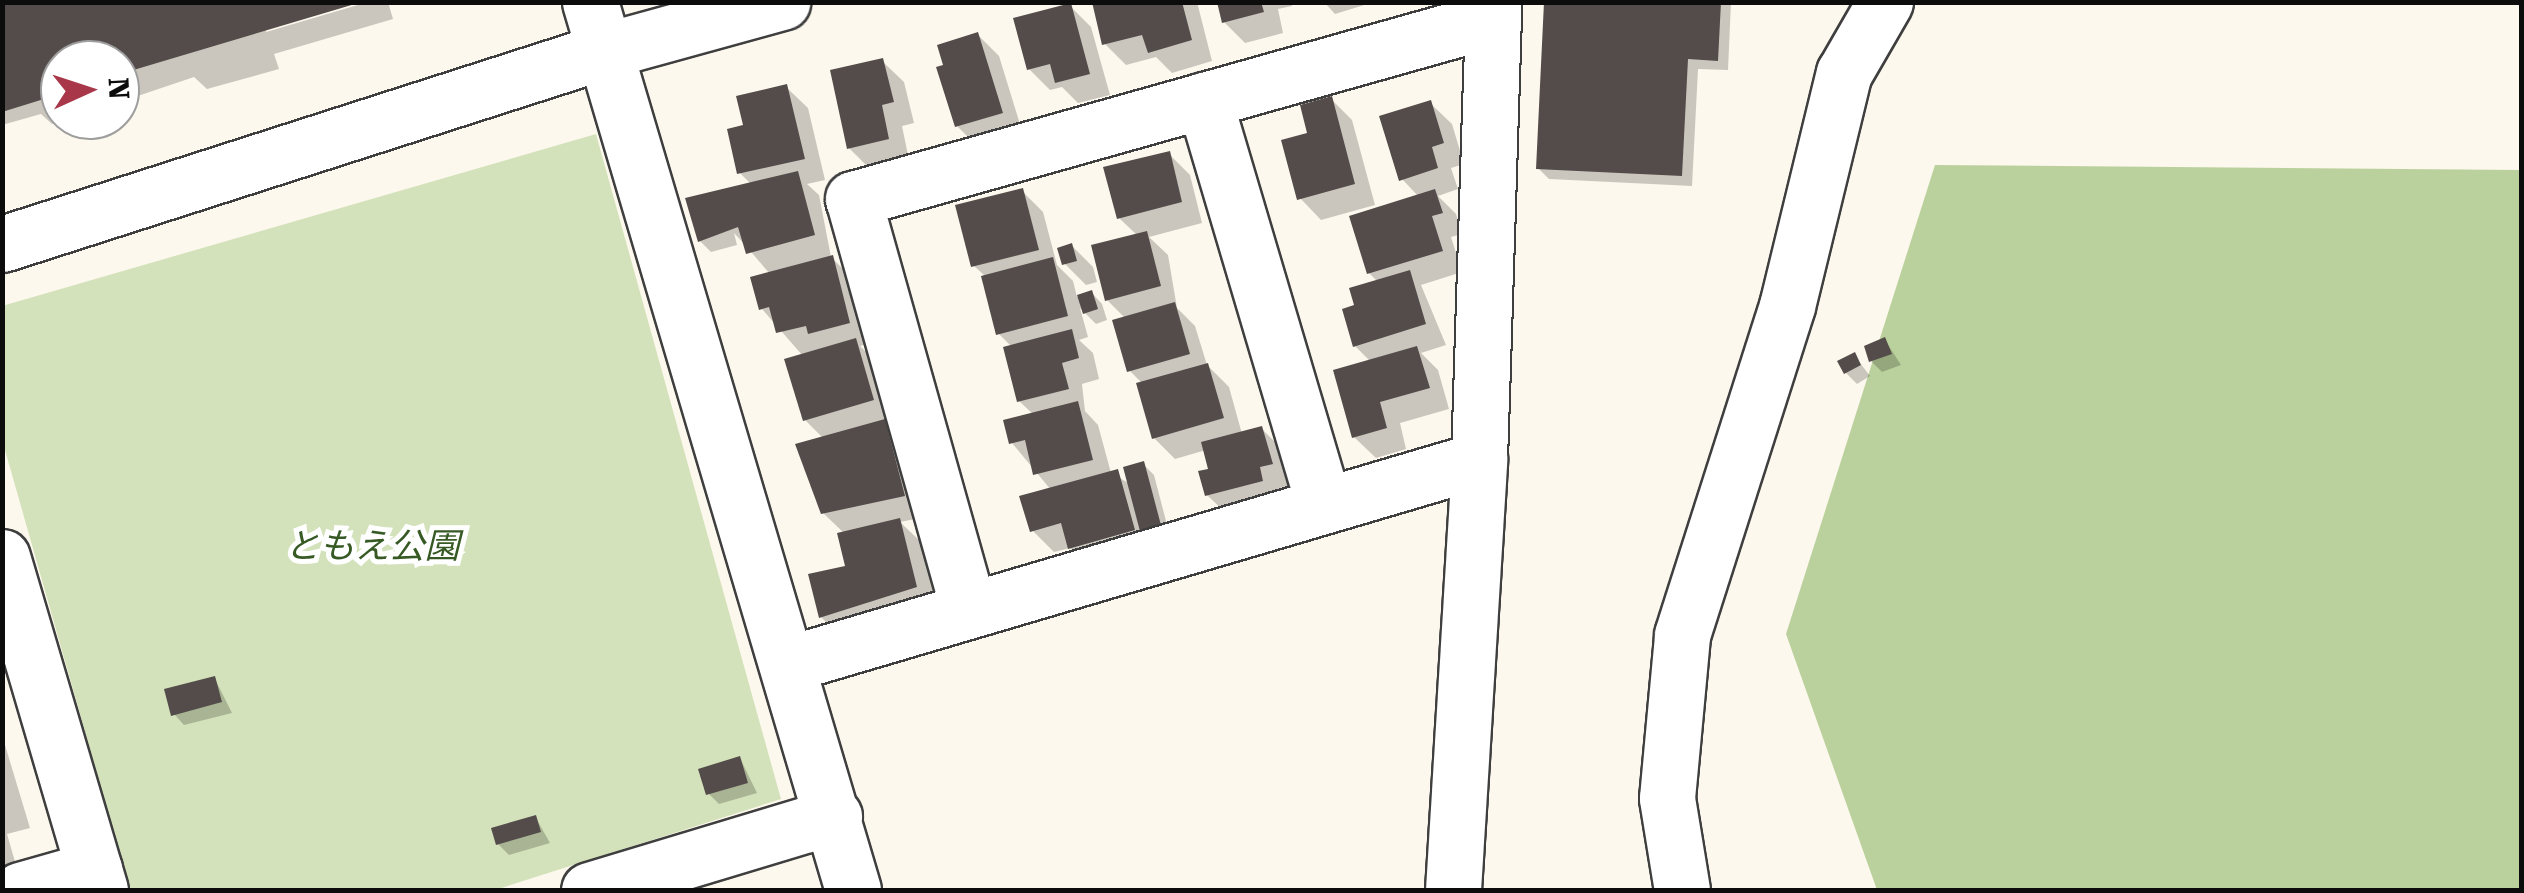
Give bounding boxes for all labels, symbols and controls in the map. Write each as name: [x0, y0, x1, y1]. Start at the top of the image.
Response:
north arrow: [40, 40, 140, 140]
text: N: [101, 77, 136, 100]
park label: ともえ公園: [285, 526, 459, 568]

